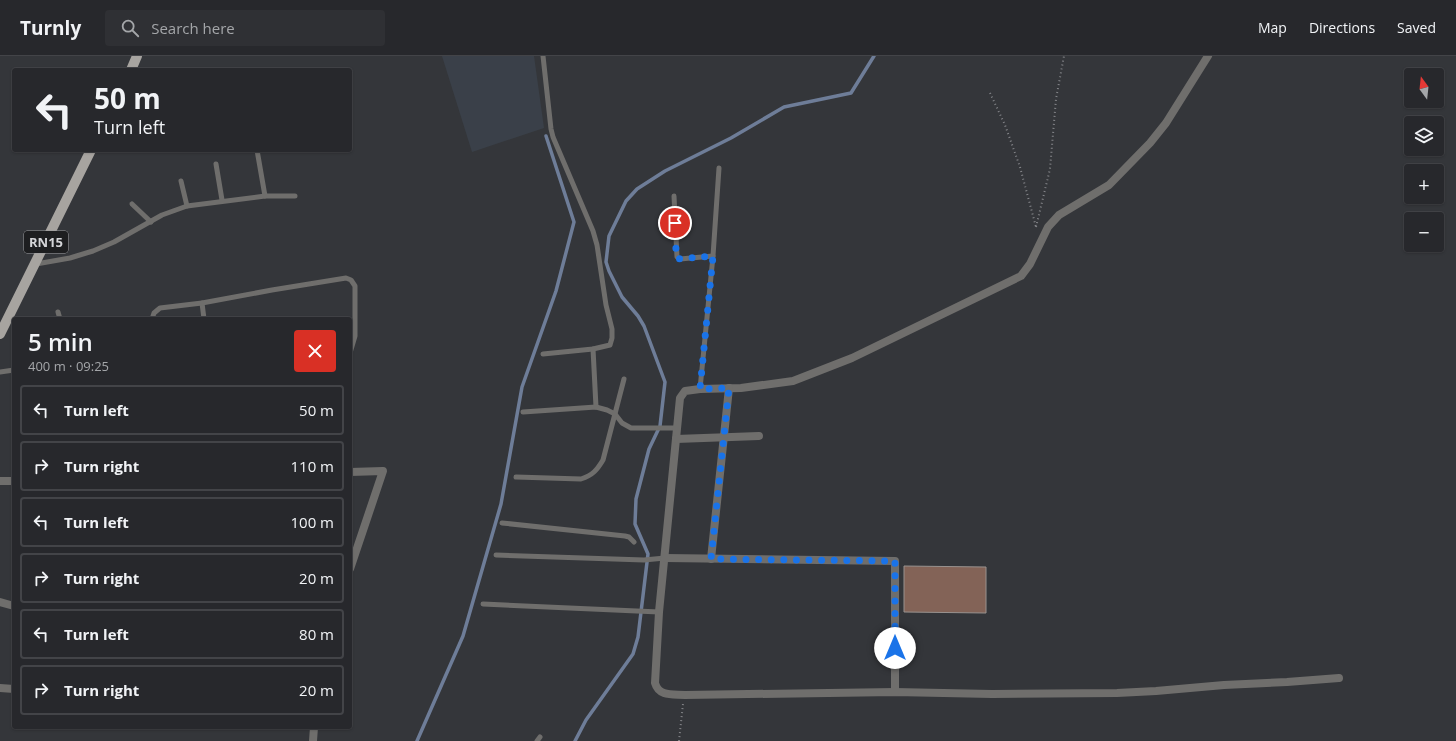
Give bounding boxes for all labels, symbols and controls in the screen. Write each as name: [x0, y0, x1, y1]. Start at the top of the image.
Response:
search box: [105, 10, 385, 46]
text: Turnly: [20, 15, 81, 41]
icon: search: [119, 17, 141, 39]
text: Search here: [151, 18, 235, 38]
text: Map: [1258, 18, 1287, 37]
text: Directions: [1309, 18, 1375, 37]
text: Saved: [1397, 18, 1436, 37]
north arrow: [1404, 68, 1444, 108]
map controls: [1404, 68, 1444, 252]
text: 50 m: [94, 79, 161, 117]
icon: left: [28, 84, 80, 136]
text: Turn left: [94, 115, 165, 139]
button: layers: [1404, 116, 1444, 156]
button: +: [1404, 164, 1444, 204]
pin: [658, 206, 692, 240]
icon: arrive: [664, 212, 686, 234]
button: −: [1404, 212, 1444, 252]
road number: RN15: [24, 231, 68, 253]
text: 5 min: [28, 325, 93, 358]
button: close: [294, 330, 336, 372]
text: 400 m · 09:25: [28, 357, 109, 375]
icon: left: [30, 399, 52, 421]
text: Turn left: [64, 400, 129, 420]
text: 50 m: [299, 400, 334, 420]
icon: right: [30, 455, 52, 477]
text: Turn right: [64, 456, 139, 476]
text: 110 m: [290, 456, 334, 476]
icon: left: [30, 511, 52, 533]
text: Turn left: [64, 512, 129, 532]
text: 100 m: [290, 512, 334, 532]
icon: right: [30, 567, 52, 589]
text: Turn right: [64, 568, 139, 588]
text: 20 m: [299, 568, 334, 588]
icon: left: [30, 623, 52, 645]
text: Turn left: [64, 624, 129, 644]
text: 80 m: [299, 624, 334, 644]
position arrow: [874, 627, 916, 669]
icon: right: [30, 679, 52, 701]
text: Turn right: [64, 680, 139, 700]
text: 20 m: [299, 680, 334, 700]

